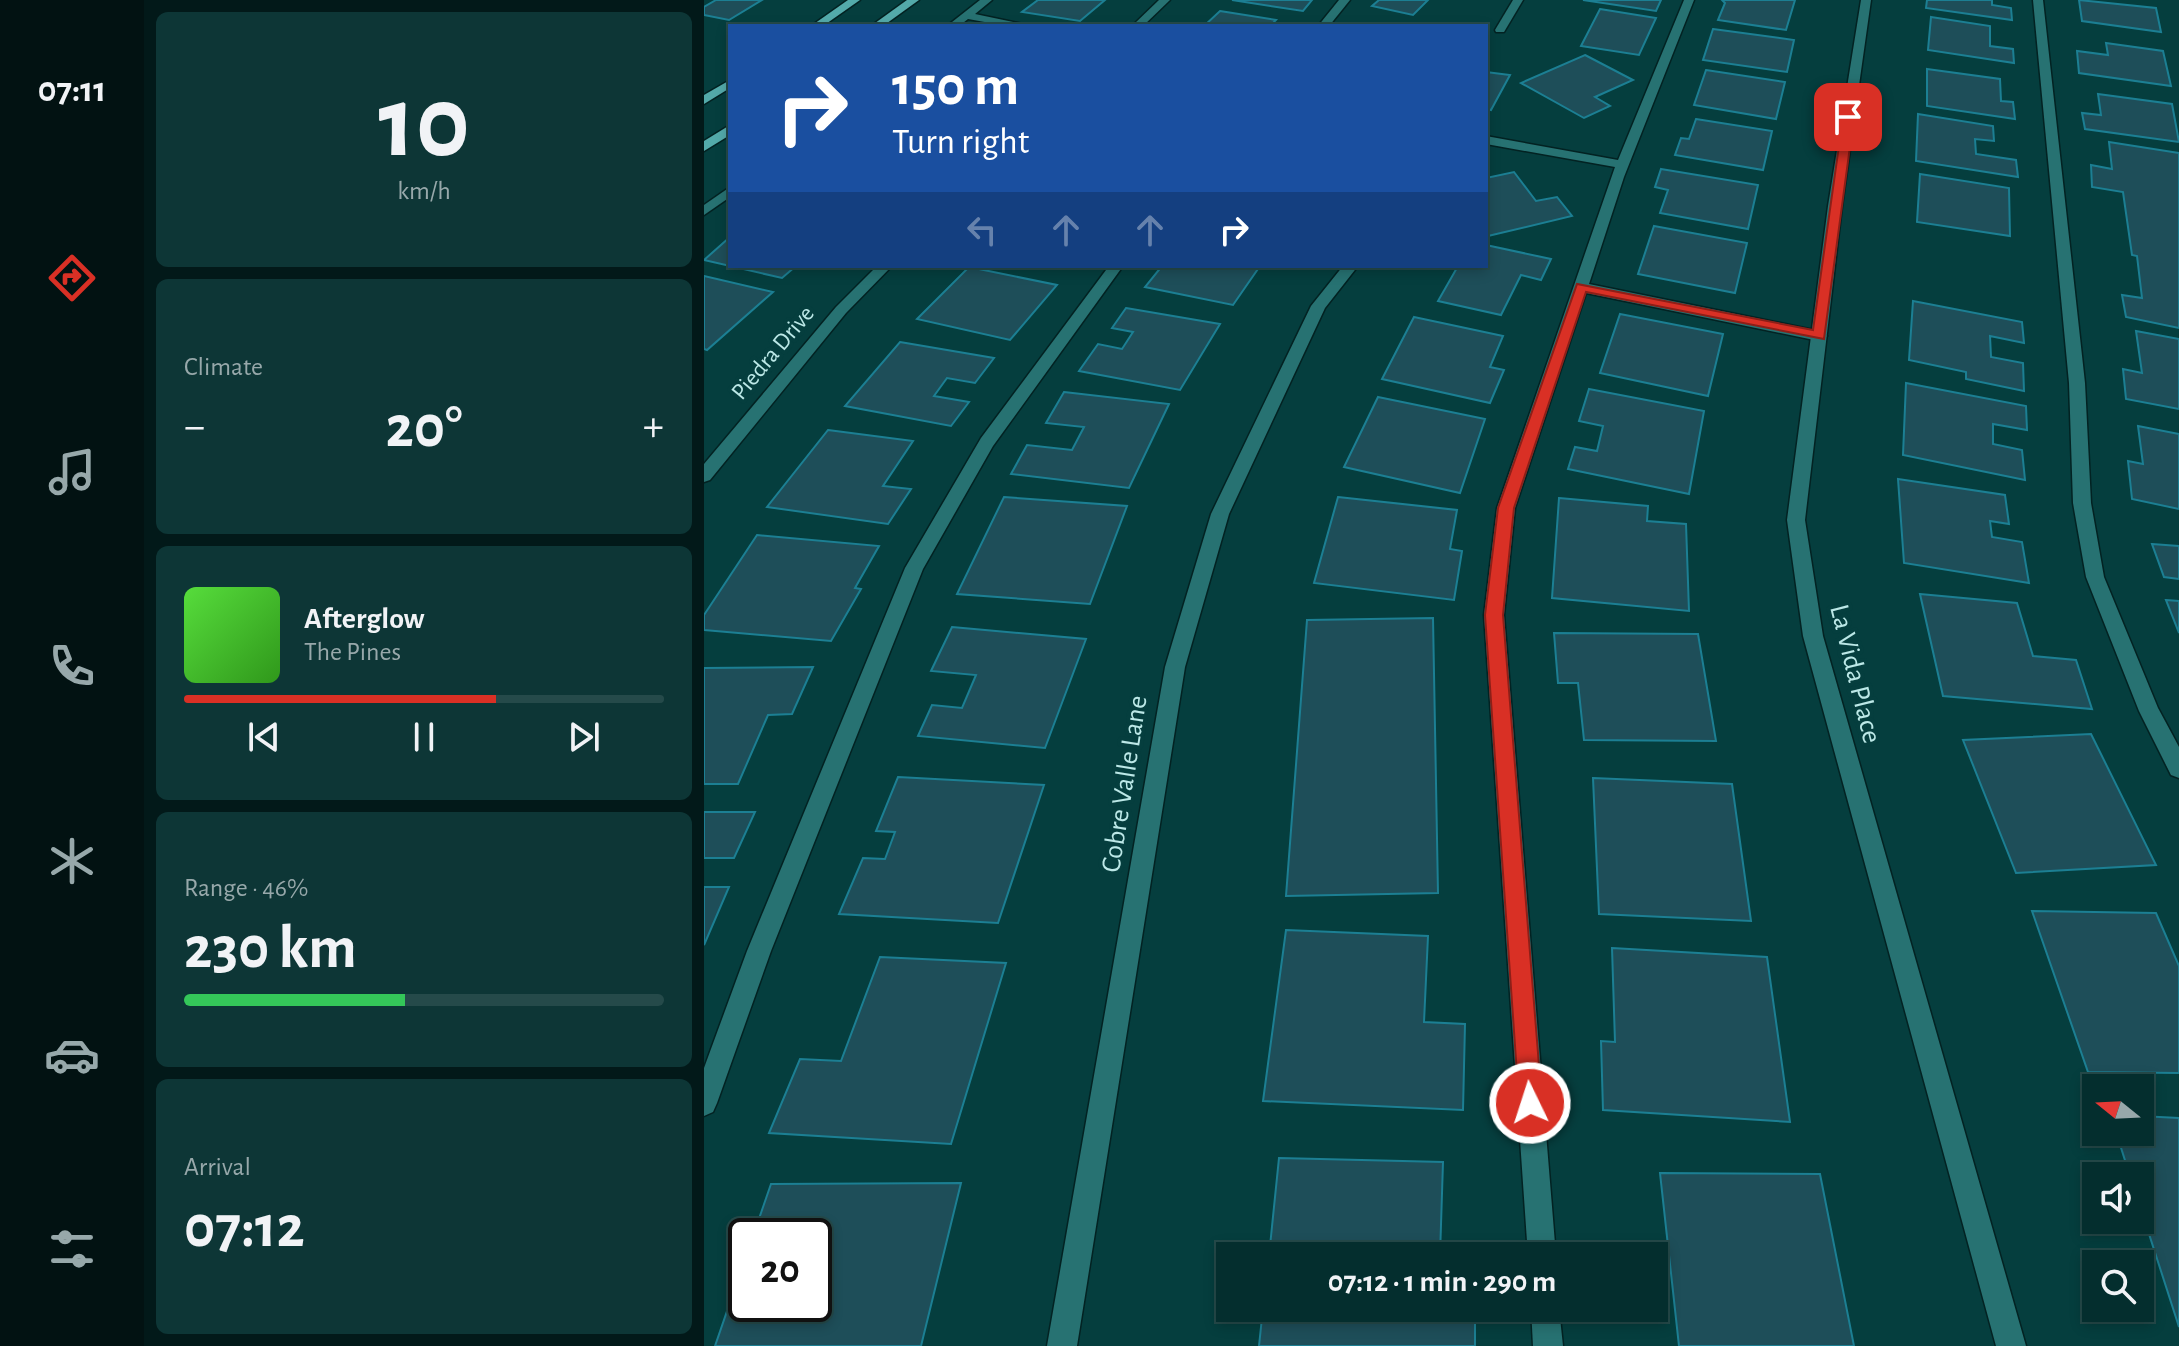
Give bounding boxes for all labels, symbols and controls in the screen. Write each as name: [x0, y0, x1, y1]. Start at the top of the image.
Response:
icon: right: [760, 56, 864, 160]
text: 150 m: [892, 59, 1019, 115]
text: 07:11: [38, 72, 106, 108]
text: 10: [378, 72, 470, 176]
pin: [1814, 83, 1882, 151]
icon: arrive: [1826, 95, 1870, 139]
text: Turn right: [892, 124, 1029, 160]
text: km/h: [397, 178, 451, 204]
icon: left: [960, 208, 1004, 252]
icon: ahead: [1044, 208, 1088, 252]
icon: ahead: [1128, 208, 1172, 252]
icon: right: [1212, 208, 1256, 252]
icon: directions: [44, 250, 100, 306]
street label: Piedra Drive: [727, 302, 819, 404]
text: Climate: [184, 354, 263, 380]
text: 20°: [385, 398, 463, 458]
text: −: [184, 405, 205, 449]
text: +: [643, 405, 664, 449]
icon: music: [44, 444, 100, 500]
street label: La Vida Place: [1824, 602, 1886, 746]
text: Afterglow: [304, 604, 425, 634]
icon: phone: [44, 638, 100, 694]
text: The Pines: [304, 639, 401, 665]
street label: Cobre Valle Lane: [1097, 694, 1153, 874]
icon: previous: [242, 715, 286, 759]
icon: pause: [402, 715, 446, 759]
icon: next: [562, 715, 606, 759]
icon: climate: [44, 833, 100, 889]
text: Range · 46%: [184, 875, 308, 901]
text: 230 km: [184, 919, 357, 979]
icon: car: [44, 1027, 100, 1083]
position arrow: [1488, 1061, 1572, 1145]
north arrow: [2082, 1074, 2154, 1146]
map controls: [2082, 1074, 2154, 1322]
text: Arrival: [184, 1154, 251, 1180]
button: sound: [2082, 1162, 2154, 1234]
text: 07:12: [184, 1198, 305, 1258]
speed limit sign: 20: [728, 1218, 832, 1322]
icon: filters: [44, 1221, 100, 1277]
button: search: [2082, 1250, 2154, 1322]
text: 07:12 · 1 min · 290 m: [1328, 1267, 1556, 1297]

